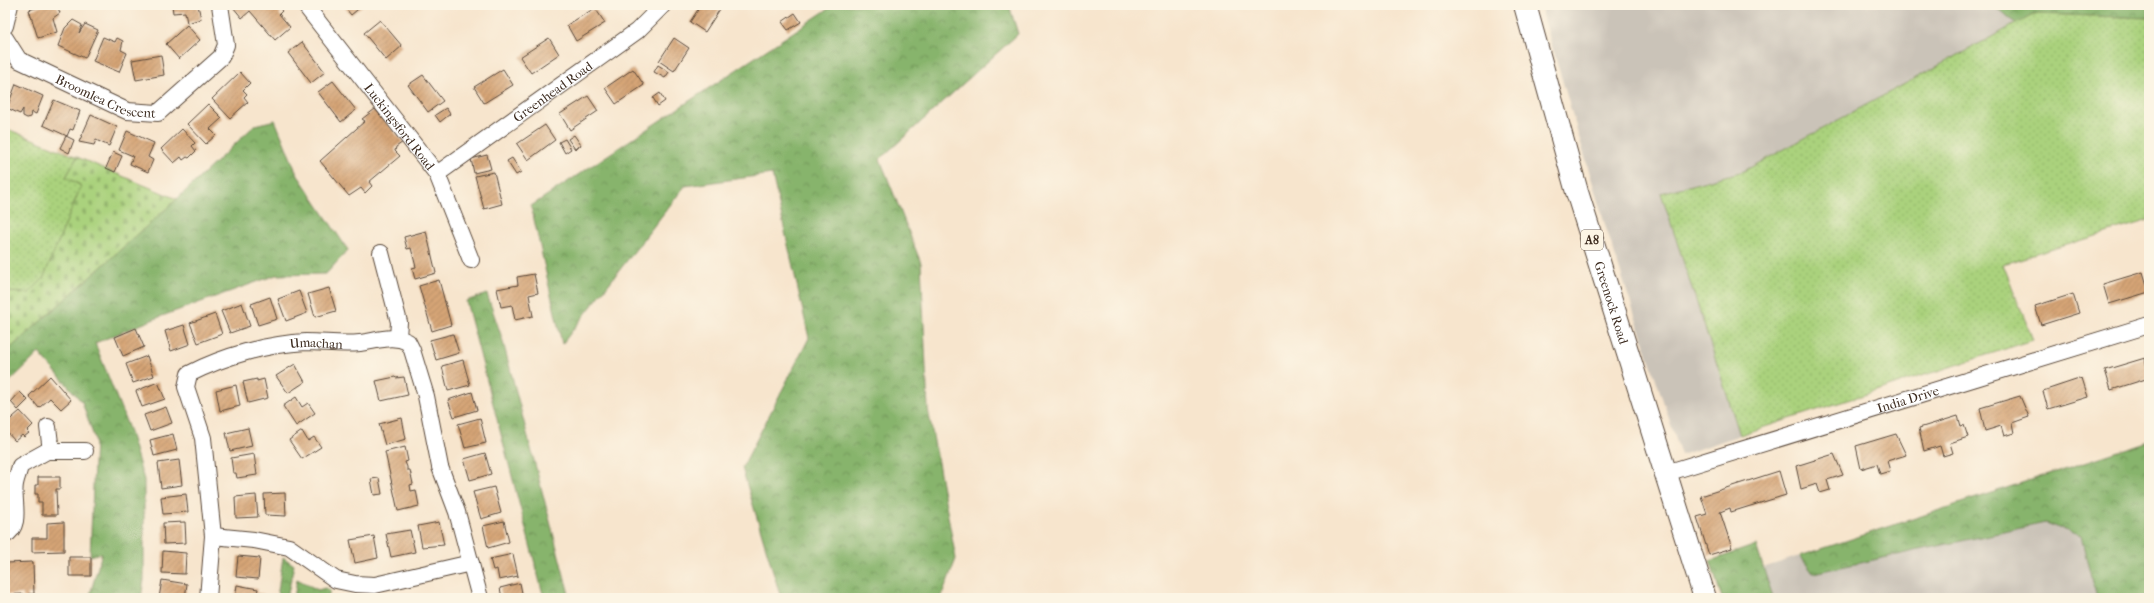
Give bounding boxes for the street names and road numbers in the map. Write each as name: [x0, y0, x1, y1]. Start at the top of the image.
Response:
street label: Greenhead Road: [510, 58, 596, 125]
street label: Broomlea Crescent: [53, 71, 156, 121]
street label: Luckingsford Road: [361, 80, 438, 174]
road number: A8: [1581, 230, 1603, 250]
street label: Greenock Road: [1591, 260, 1632, 347]
street label: Umachan: [289, 335, 343, 352]
street label: India Drive: [1875, 383, 1941, 416]

